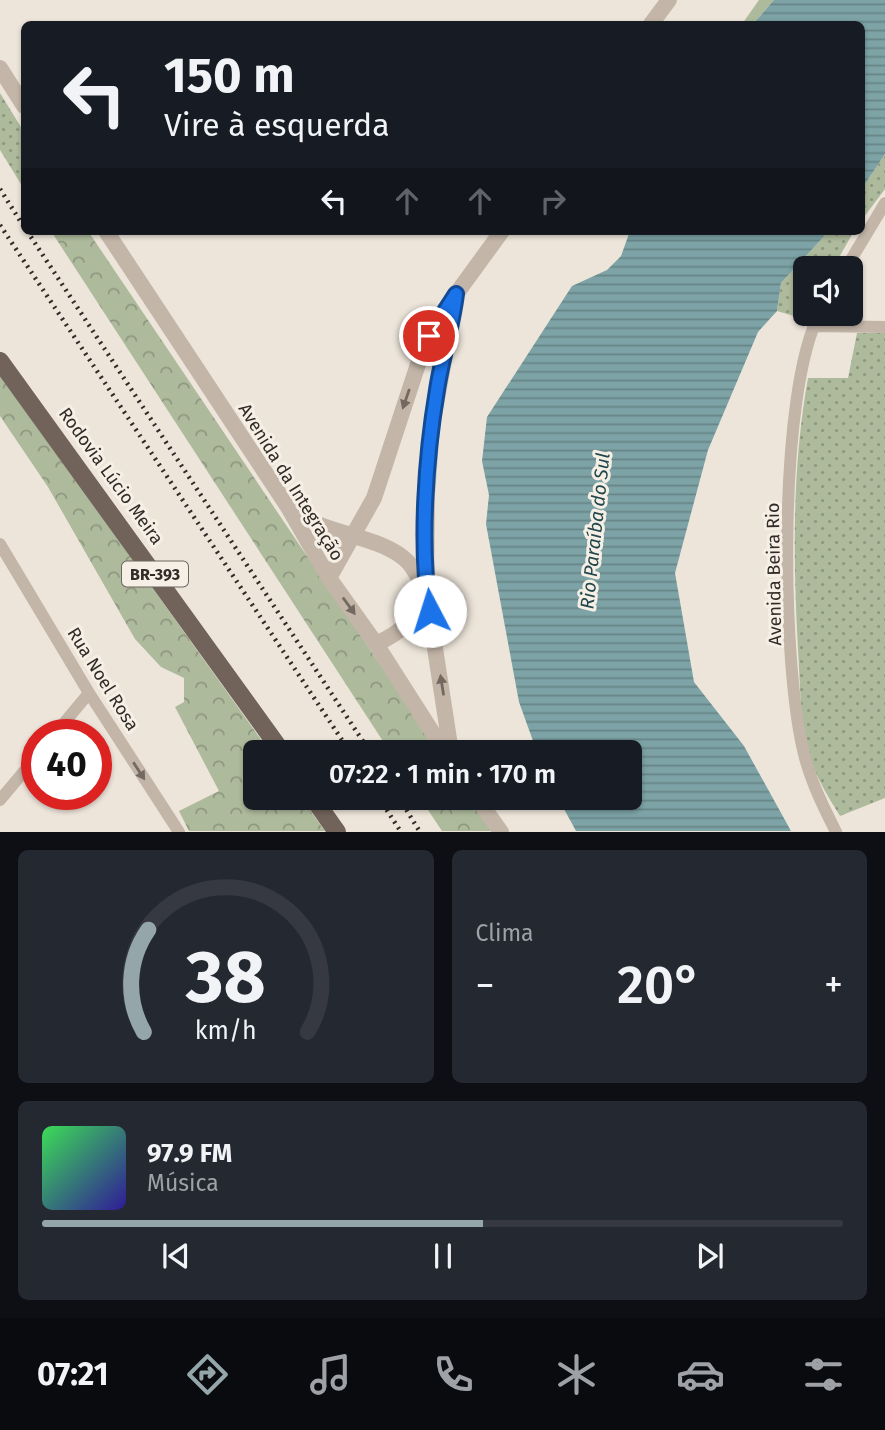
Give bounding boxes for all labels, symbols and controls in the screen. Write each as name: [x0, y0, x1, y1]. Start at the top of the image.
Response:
text: 150 m: [164, 46, 295, 105]
icon: left: [49, 49, 140, 140]
text: Vire à esquerda: [164, 106, 390, 144]
icon: left: [315, 182, 353, 220]
icon: ahead: [388, 182, 426, 220]
icon: ahead: [461, 182, 499, 220]
icon: right: [534, 182, 572, 220]
map controls: [793, 256, 863, 326]
button: sound: [793, 256, 863, 326]
pin: [399, 306, 459, 366]
icon: arrive: [410, 317, 448, 355]
one-way arrow: [400, 388, 410, 409]
street label: Avenida da Integração: [234, 399, 348, 565]
street label: Rodovia Lúcio Meira: [54, 403, 168, 549]
water label: Rio Paraíba do Sul: [575, 452, 615, 610]
street label: Avenida Beira Rio: [762, 502, 786, 646]
road number: BR-393: [122, 562, 188, 586]
position arrow: [393, 574, 467, 648]
one-way arrow: [342, 597, 356, 615]
street label: Rua Noel Rosa: [62, 623, 144, 735]
one-way arrow: [436, 674, 447, 696]
speed limit sign: 40: [21, 719, 112, 810]
text: 07:22 · 1 min · 170 m: [329, 759, 556, 790]
one-way arrow: [133, 761, 146, 780]
text: Clima: [476, 919, 534, 947]
text: 38: [185, 935, 266, 1022]
text: 20°: [617, 954, 701, 1017]
text: −: [476, 962, 495, 1008]
text: +: [824, 962, 843, 1008]
text: km/h: [195, 1016, 257, 1046]
text: 97.9 FM: [147, 1138, 232, 1169]
text: Música: [147, 1169, 219, 1197]
icon: previous: [157, 1237, 195, 1275]
icon: pause: [424, 1237, 462, 1275]
icon: next: [691, 1237, 729, 1275]
icon: directions: [183, 1350, 232, 1399]
icon: music: [306, 1350, 355, 1399]
icon: phone: [429, 1350, 478, 1399]
icon: climate: [552, 1350, 601, 1399]
icon: car: [676, 1350, 725, 1399]
icon: filters: [799, 1350, 848, 1399]
text: 07:21: [37, 1355, 109, 1393]

